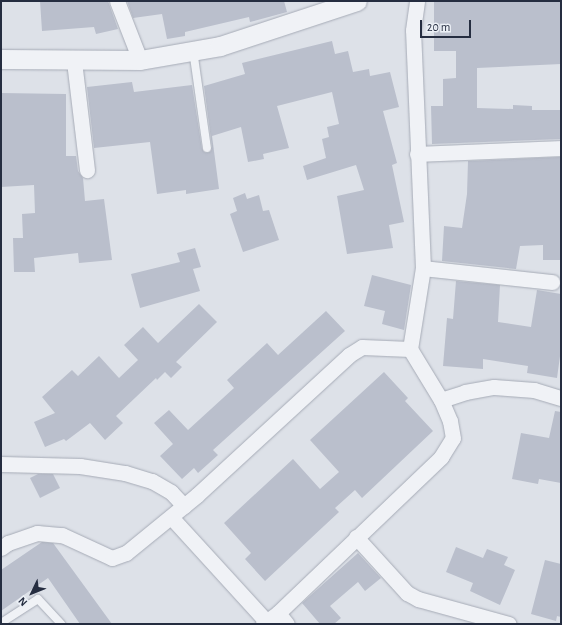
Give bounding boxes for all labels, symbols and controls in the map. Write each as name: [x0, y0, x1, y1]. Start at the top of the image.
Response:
scale bar: [422, 12, 473, 38]
text: 20 m: [427, 21, 450, 33]
north arrow: [12, 573, 52, 613]
text: N: [16, 595, 29, 608]

